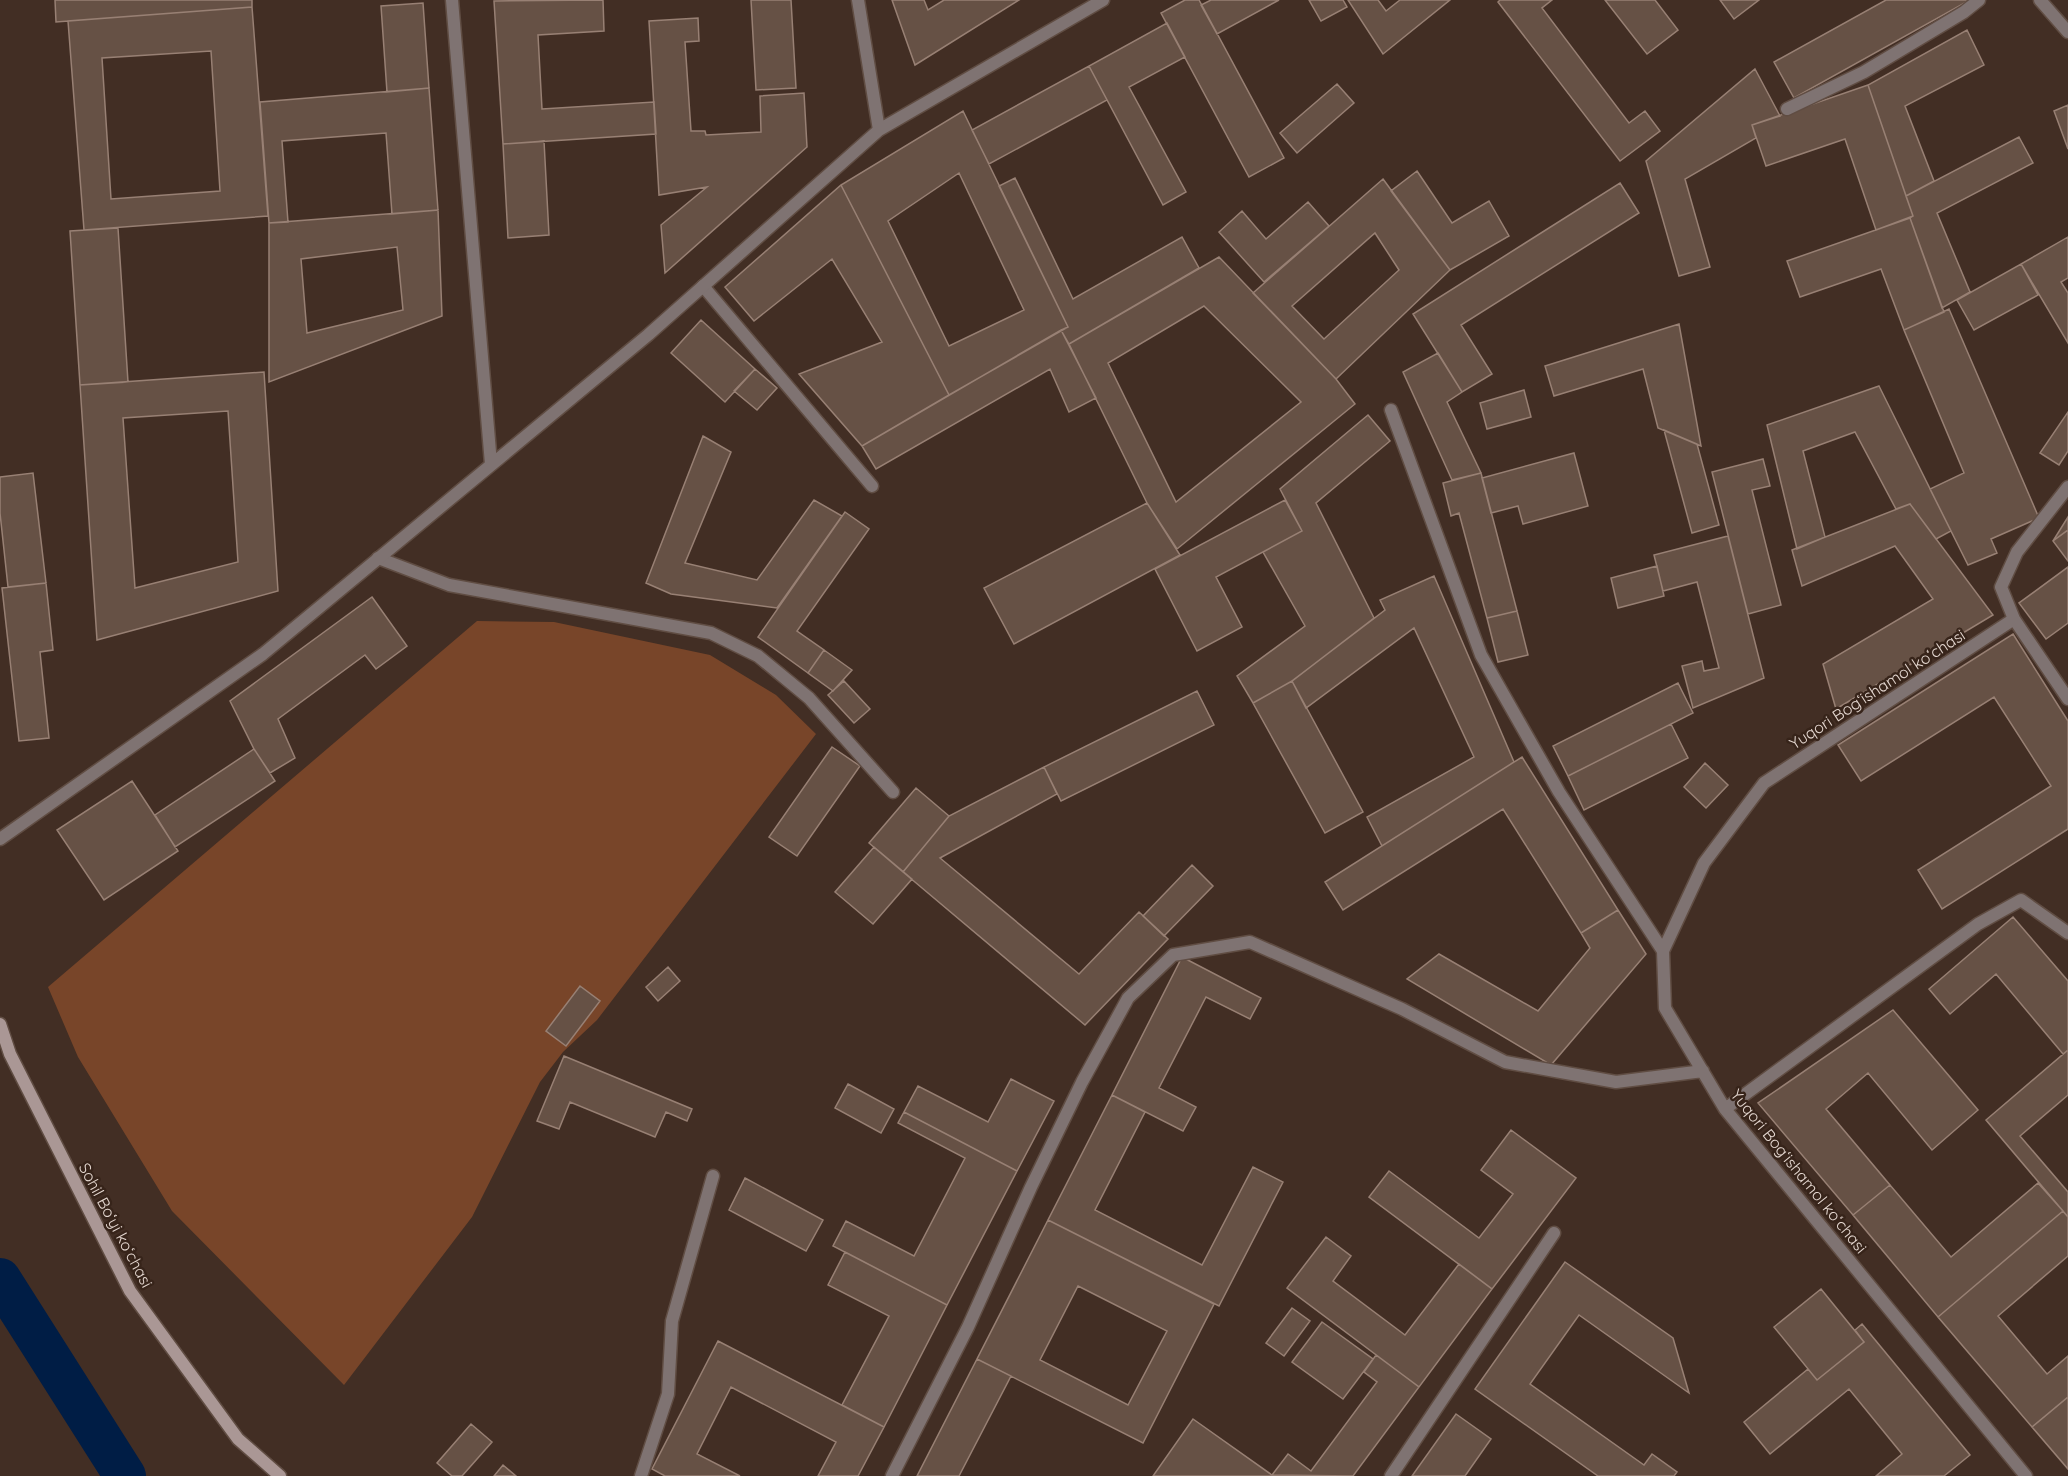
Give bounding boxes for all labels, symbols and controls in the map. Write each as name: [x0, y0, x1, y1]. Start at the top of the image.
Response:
street label: Yuqori Bogʻishamol koʻchasi: [1785, 625, 1969, 753]
street label: Yuqori Bogʻishamol koʻchasi: [1727, 1085, 1871, 1257]
street label: Sohil Boʻyi koʻchasi: [75, 1159, 157, 1291]

